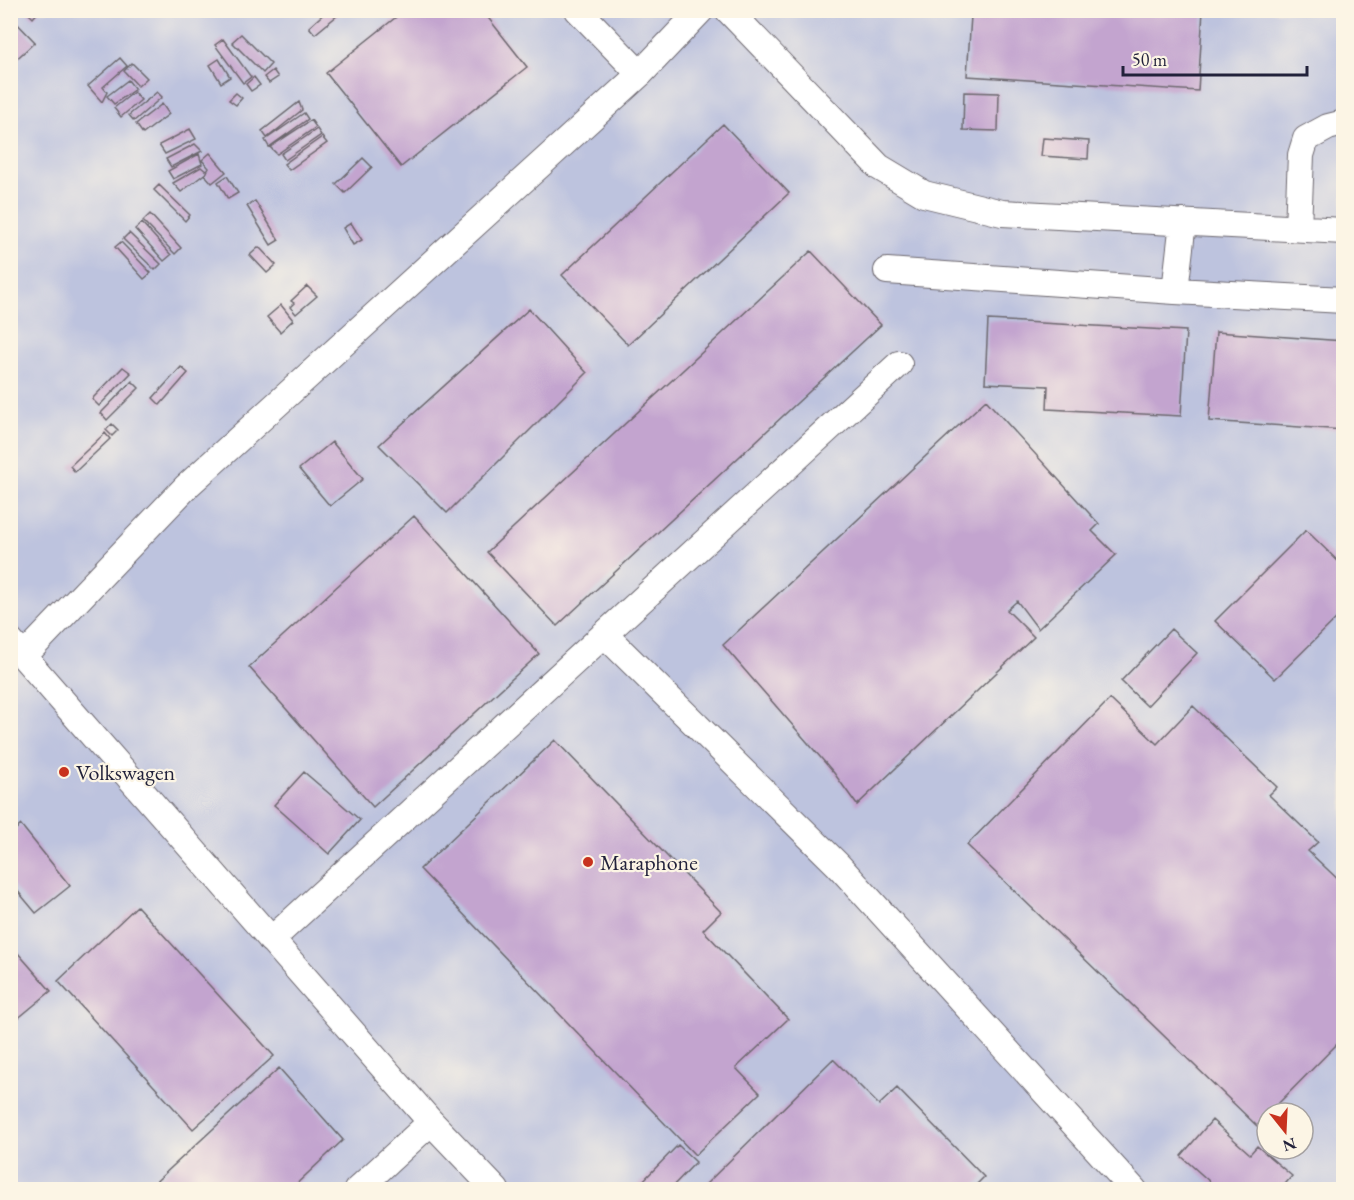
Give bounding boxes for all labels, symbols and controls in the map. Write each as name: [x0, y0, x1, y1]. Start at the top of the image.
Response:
scale bar: [1123, 39, 1308, 77]
text: 50 m: [1132, 48, 1167, 71]
place label: Volkswagen: [76, 758, 176, 787]
marker: Volkswagen: [57, 765, 71, 779]
place label: Maraphone: [600, 848, 698, 877]
marker: Maraphone: [581, 855, 595, 869]
north arrow: [1255, 1101, 1315, 1161]
text: N: [1280, 1133, 1299, 1157]

